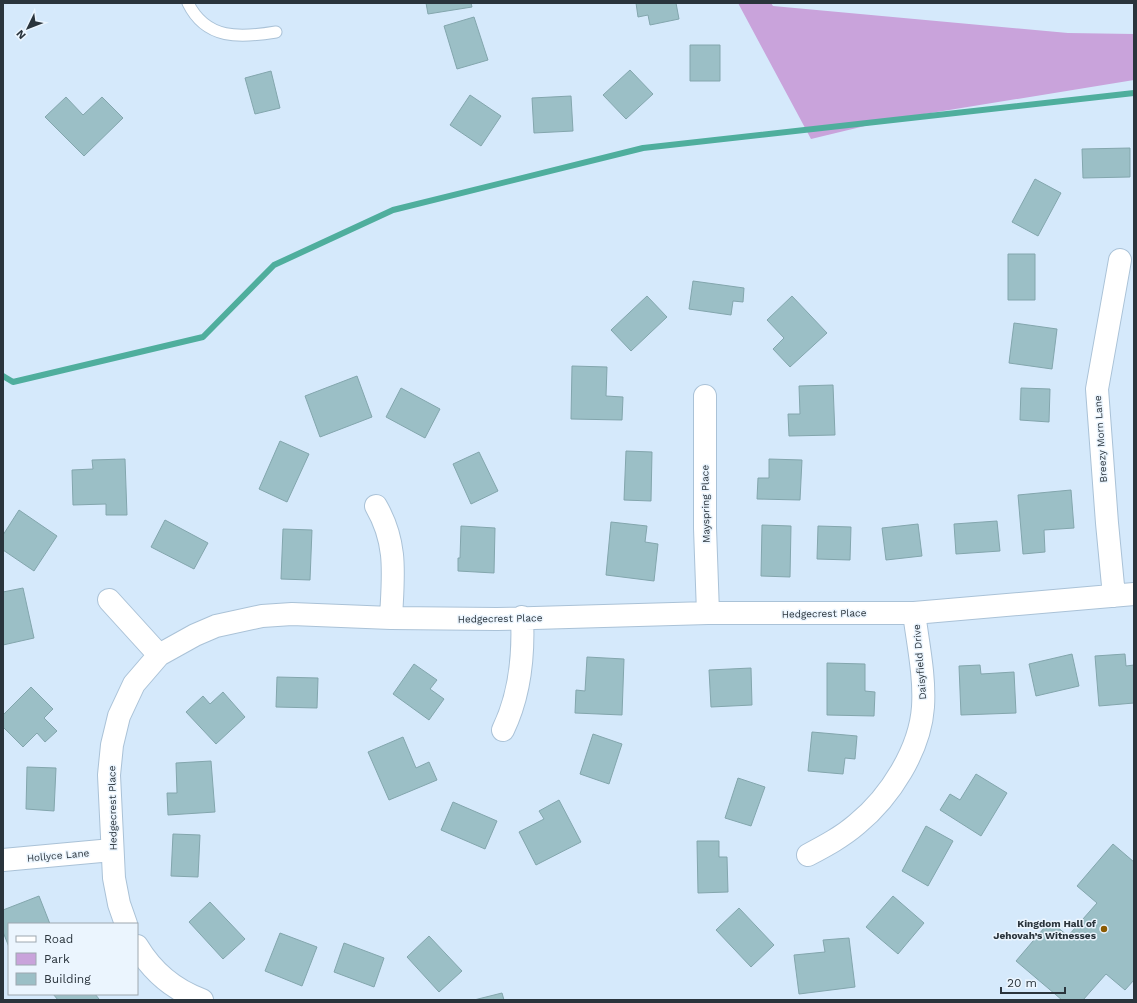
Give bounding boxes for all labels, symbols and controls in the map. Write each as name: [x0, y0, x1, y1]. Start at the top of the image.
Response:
north arrow: [8, 8, 48, 48]
text: N: [14, 27, 29, 42]
street label: Breezy Morn Lane: [1092, 395, 1109, 483]
street label: Mayspring Place: [699, 465, 712, 543]
street label: Hedgecrest Place: [782, 607, 867, 620]
street label: Hedgecrest Place: [458, 612, 543, 625]
street label: Daisyfield Drive: [911, 624, 928, 700]
street label: Hedgecrest Place: [106, 765, 119, 850]
street label: Hollyce Lane: [26, 847, 90, 864]
place label: Kingdom Hall of Jehovah’s Witnesses: [993, 918, 1097, 941]
legend: [8, 923, 138, 995]
marker: Kingdom Hall of Jehovah’s Witnesses: [1099, 924, 1109, 934]
text: Road: [44, 932, 73, 946]
text: Park: [44, 952, 70, 966]
scale bar: [1001, 969, 1065, 995]
text: Building: [44, 972, 91, 986]
text: 20 m: [1007, 976, 1037, 990]

